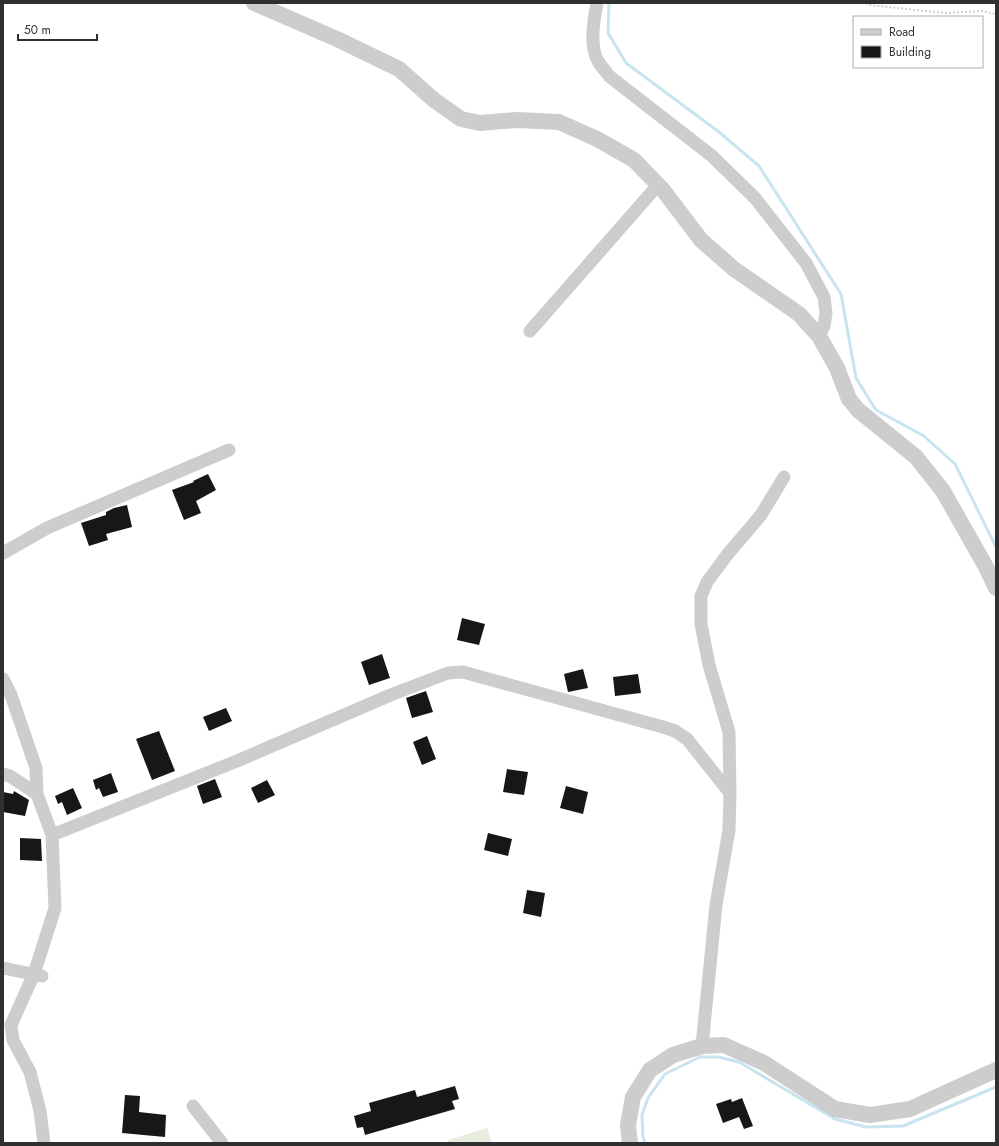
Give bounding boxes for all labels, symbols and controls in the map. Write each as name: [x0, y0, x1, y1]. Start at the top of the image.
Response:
scale bar: [18, 16, 97, 42]
legend: [853, 16, 983, 68]
text: 50 m: [24, 21, 51, 39]
text: Road: [889, 23, 915, 41]
text: Building: [889, 43, 931, 61]

